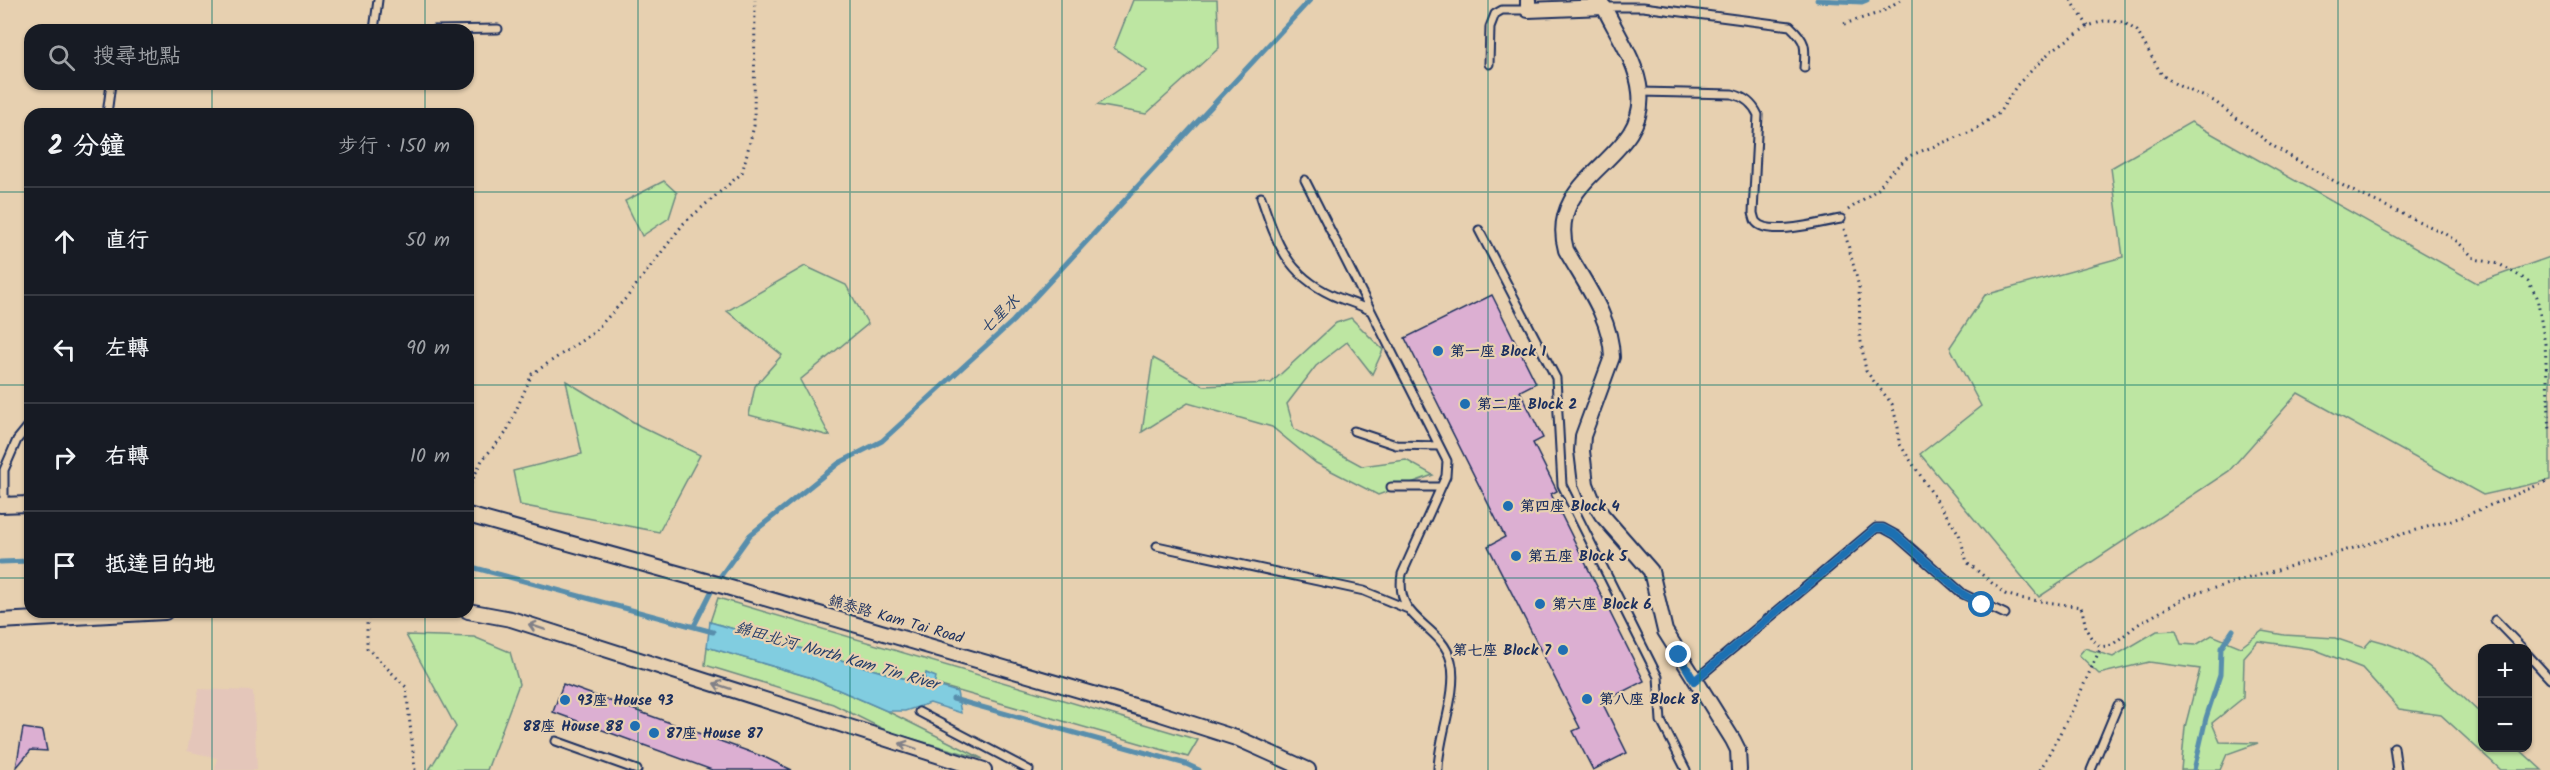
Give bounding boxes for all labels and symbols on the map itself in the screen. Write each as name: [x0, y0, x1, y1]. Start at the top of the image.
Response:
water label: 七星水: [974, 289, 1027, 341]
place label: 第一座 Block 1: [1450, 340, 1546, 364]
marker: 第一座 Block 1: [1431, 344, 1445, 358]
place label: 第二座 Block 2: [1477, 393, 1577, 417]
marker: 第二座 Block 2: [1458, 397, 1472, 411]
place label: 第四座 Block 4: [1520, 495, 1620, 519]
marker: 第四座 Block 4: [1501, 499, 1515, 513]
place label: 第五座 Block 5: [1528, 545, 1628, 569]
marker: 第五座 Block 5: [1509, 549, 1523, 563]
street label: 錦泰路 Kam Tai Road: [825, 589, 967, 651]
route start: [1968, 591, 1994, 617]
place label: 第六座 Block 6: [1552, 593, 1652, 617]
marker: 第六座 Block 6: [1533, 597, 1547, 611]
water label: 錦田北河 North Kam Tin River: [732, 615, 945, 699]
one-way arrow: [528, 621, 547, 632]
place label: 第七座 Block 7: [1452, 639, 1552, 663]
route end: [1665, 641, 1691, 667]
marker: 第七座 Block 7: [1556, 643, 1570, 657]
one-way arrow: [713, 680, 732, 691]
place label: 第八座 Block 8: [1599, 688, 1699, 712]
place label: 93座 House 93: [577, 689, 673, 713]
marker: 第八座 Block 8: [1580, 692, 1594, 706]
marker: 93座 House 93: [558, 693, 572, 707]
place label: 88座 House 88: [523, 715, 623, 739]
marker: 88座 House 88: [628, 719, 642, 733]
place label: 87座 House 87: [666, 722, 764, 746]
marker: 87座 House 87: [647, 726, 661, 740]
one-way arrow: [899, 740, 918, 751]

